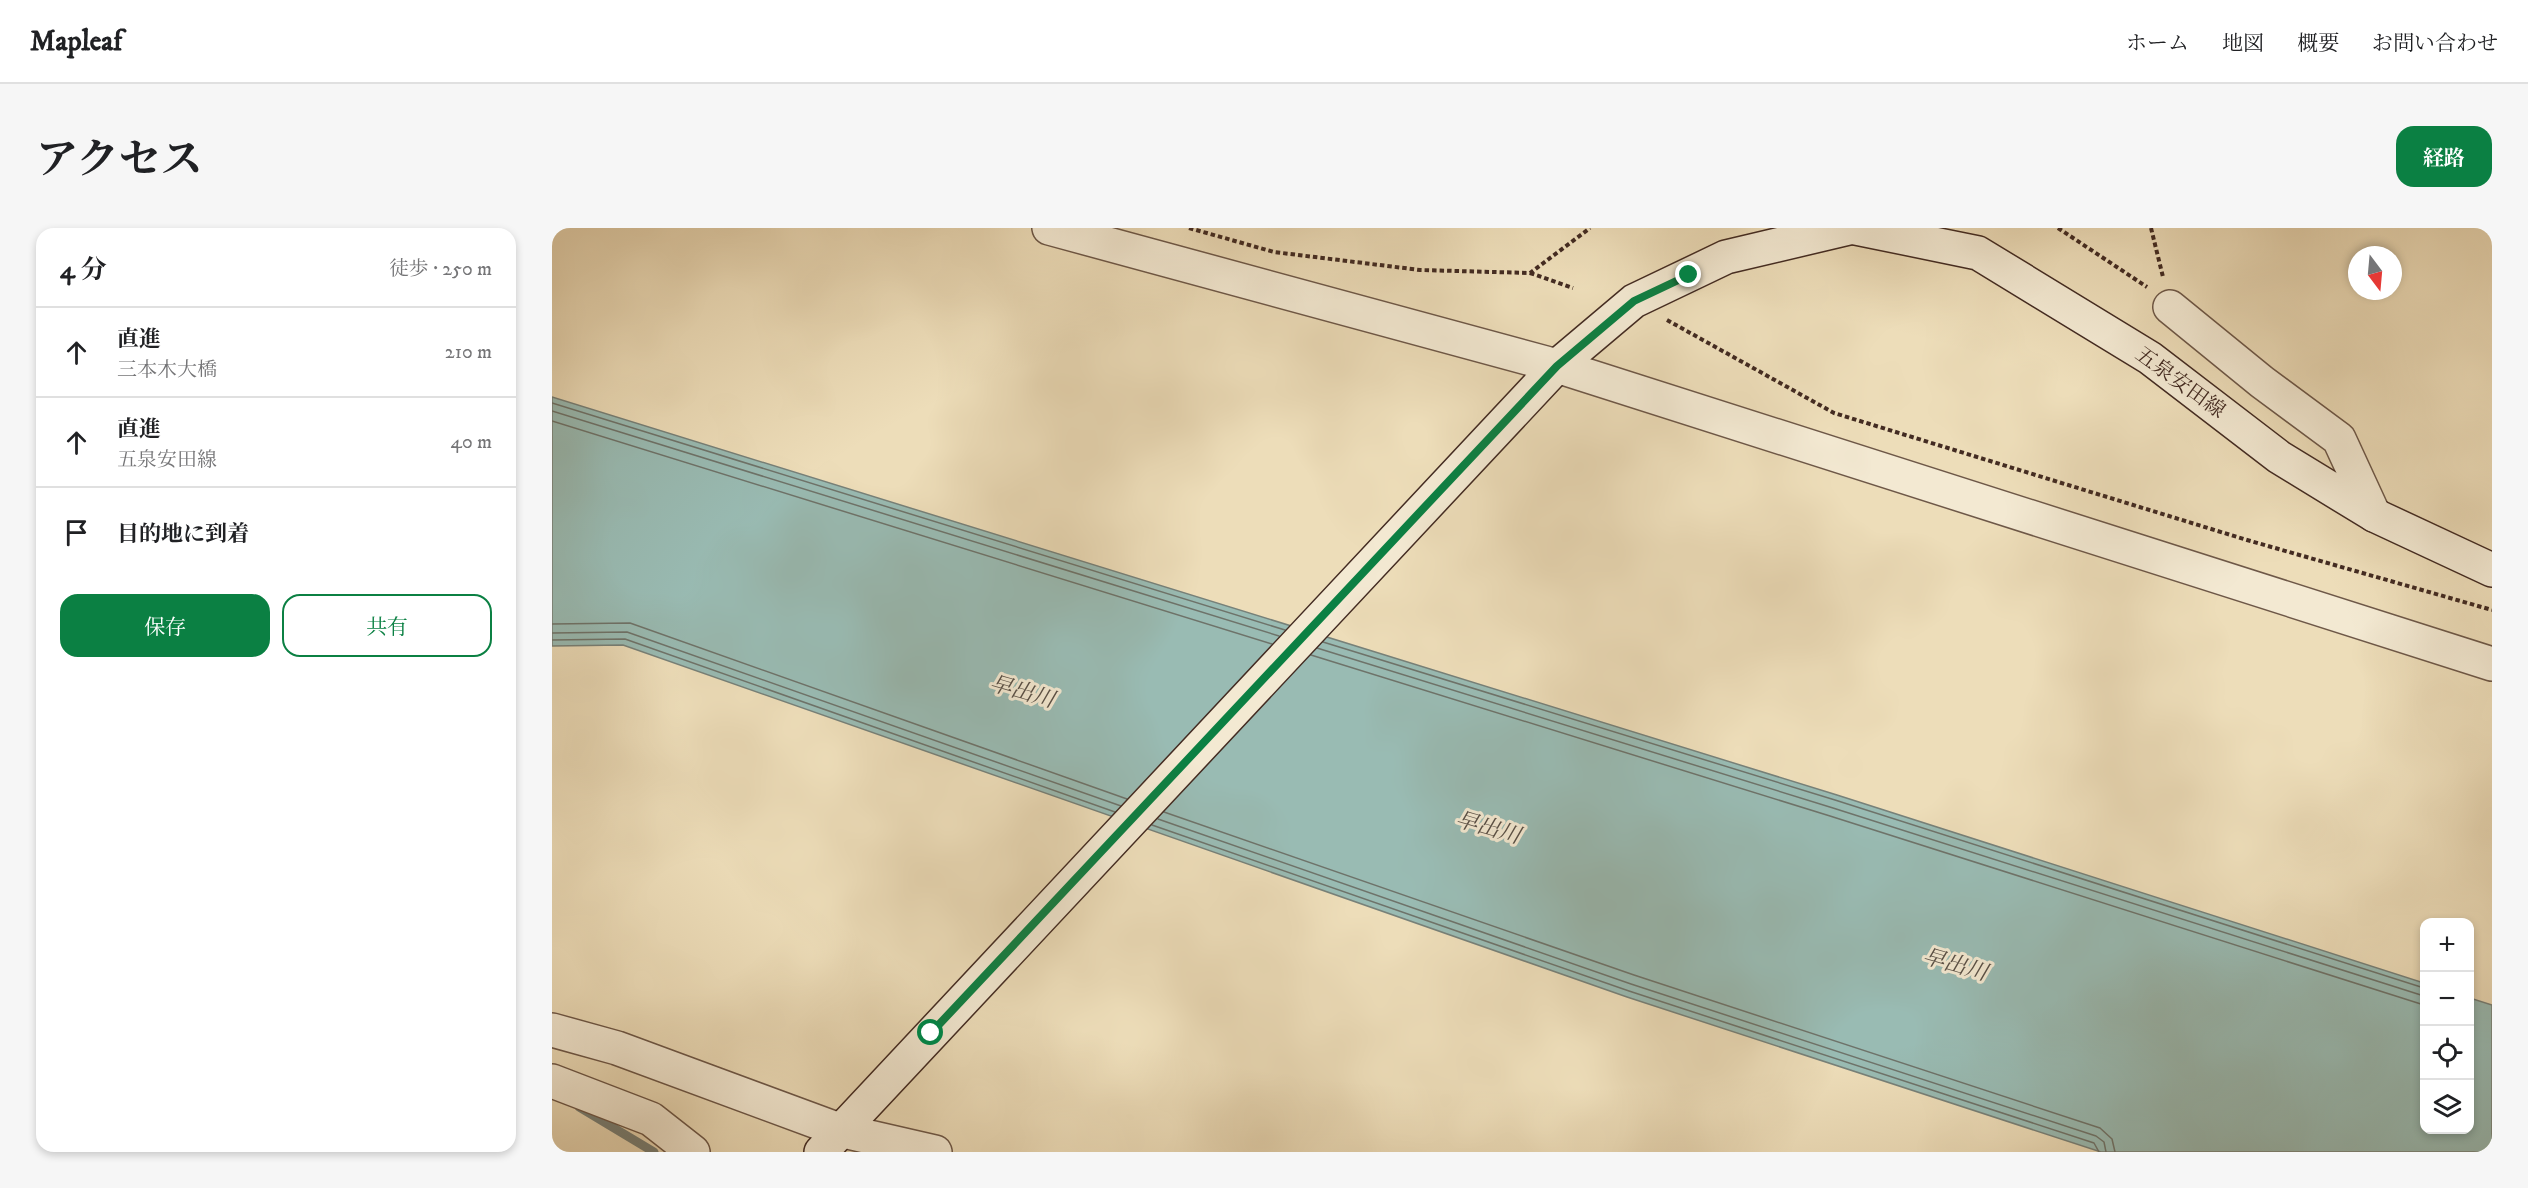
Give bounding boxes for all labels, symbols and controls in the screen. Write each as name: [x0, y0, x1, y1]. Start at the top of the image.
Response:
text: Mapleaf: [30, 24, 122, 59]
text: ホーム: [2126, 31, 2189, 57]
text: 地図: [2222, 31, 2264, 57]
text: 概要: [2297, 31, 2339, 57]
text: お問い合わせ: [2372, 31, 2498, 57]
button: 経路: [2396, 126, 2492, 187]
text: アクセス: [36, 135, 203, 187]
north arrow: [2348, 246, 2402, 300]
text: 4 分: [60, 254, 107, 287]
text: 徒歩 · 250 m: [389, 257, 492, 282]
route end: [1675, 261, 1701, 287]
text: 直進: [117, 326, 161, 353]
icon: ahead: [60, 336, 93, 369]
text: 210 m: [445, 340, 492, 365]
street label: 五泉安田線: [2130, 342, 2230, 424]
text: 三本木大橋: [117, 358, 217, 383]
text: 直進: [117, 416, 161, 443]
icon: ahead: [60, 426, 93, 459]
text: 40 m: [450, 430, 492, 455]
text: 五泉安田線: [117, 448, 217, 473]
icon: arrive: [60, 516, 93, 549]
text: 目的地に到着: [117, 521, 249, 548]
button: 保存: [60, 594, 270, 657]
button: 共有: [282, 594, 492, 657]
water label: 早出川: [987, 670, 1059, 715]
water label: 早出川: [1453, 806, 1525, 851]
map controls: [2420, 918, 2474, 1134]
button: +: [2420, 918, 2474, 972]
water label: 早出川: [1920, 943, 1992, 988]
button: −: [2420, 972, 2474, 1026]
route start: [917, 1019, 943, 1045]
button: locate: [2420, 1026, 2474, 1080]
button: layers: [2420, 1080, 2474, 1134]

